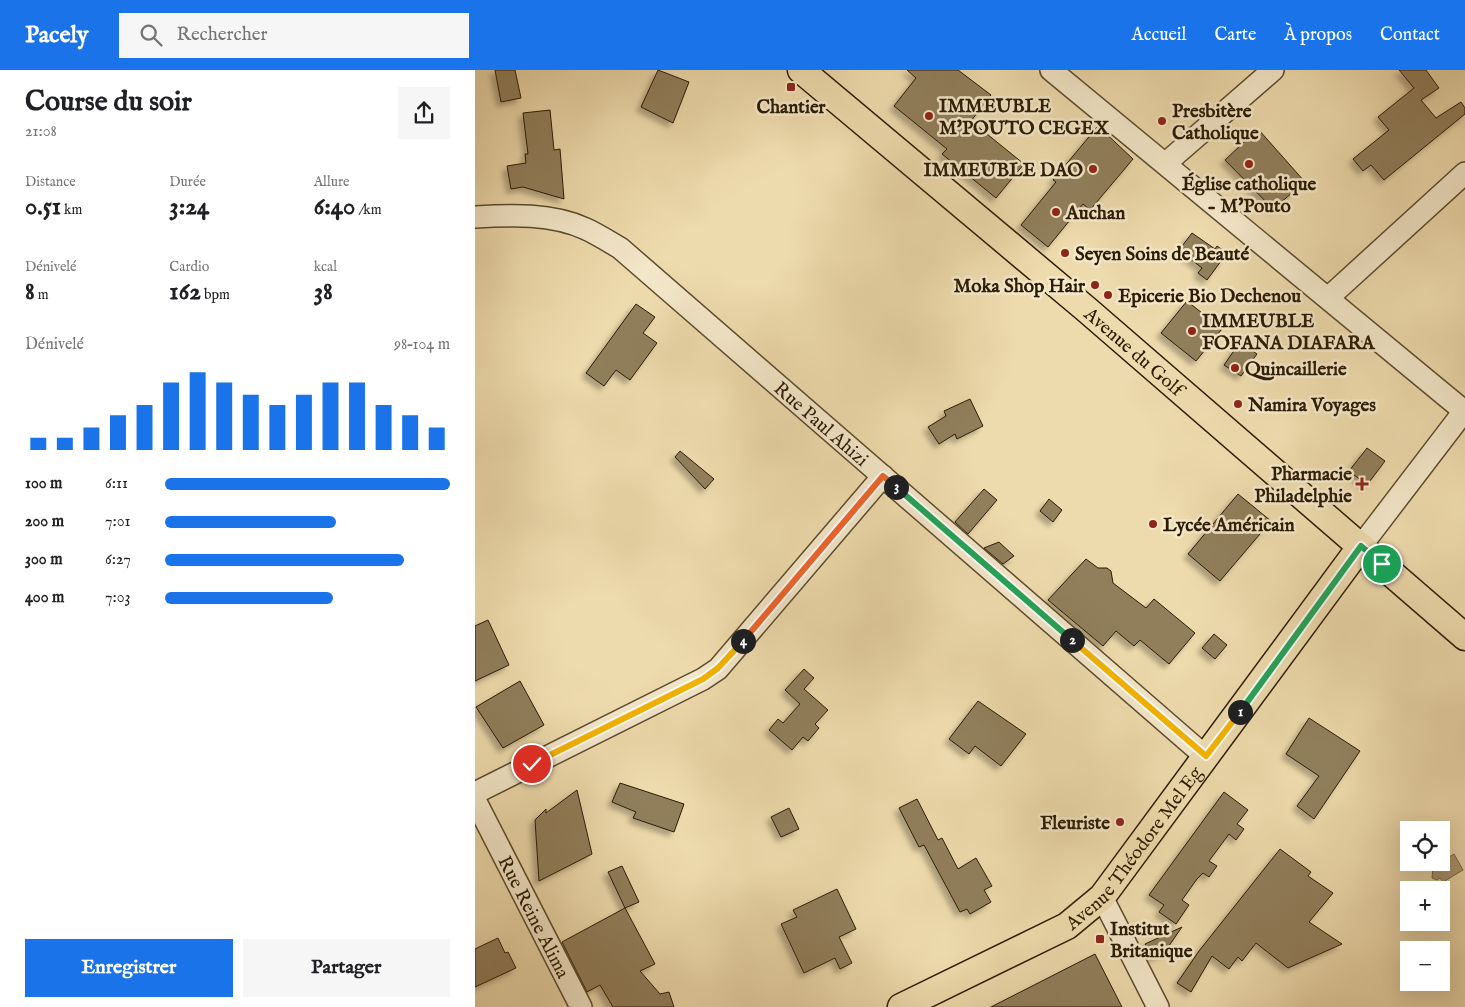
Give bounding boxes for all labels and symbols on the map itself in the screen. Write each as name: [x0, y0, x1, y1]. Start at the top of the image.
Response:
marker: Chantier: [785, 81, 797, 93]
place label: IMMEUBLE M'POUTO CEGEX: [939, 95, 1110, 141]
place label: Chantier: [756, 96, 827, 120]
place label: Presbitère Catholique: [1172, 100, 1259, 146]
marker: IMMEUBLE M'POUTO CEGEX: [923, 110, 935, 122]
marker: Presbitère Catholique: [1156, 115, 1168, 127]
marker: Église catholique - M'Pouto: [1243, 158, 1255, 170]
place label: IMMEUBLE DAO: [923, 159, 1083, 183]
marker: IMMEUBLE DAO: [1087, 163, 1099, 175]
place label: Église catholique - M'Pouto: [1182, 172, 1317, 219]
place label: Auchan: [1065, 202, 1125, 226]
marker: Auchan: [1050, 206, 1062, 218]
place label: Seyen Soins de Beauté: [1075, 243, 1249, 267]
marker: Seyen Soins de Beauté: [1059, 247, 1071, 259]
place label: Moka Shop Hair: [954, 275, 1086, 299]
marker: Moka Shop Hair: [1089, 279, 1101, 291]
place label: Epicerie Bio Dechenou: [1118, 285, 1301, 309]
marker: Epicerie Bio Dechenou: [1102, 289, 1114, 301]
street label: Avenue du Golf: [1078, 302, 1190, 404]
place label: IMMEUBLE FOFANA DIAFARA: [1202, 310, 1376, 356]
marker: IMMEUBLE FOFANA DIAFARA: [1186, 325, 1198, 337]
place label: Quincaillerie: [1245, 358, 1347, 382]
marker: Quincaillerie: [1229, 362, 1241, 374]
street label: Rue Paul Ahizi: [768, 377, 873, 472]
place label: Namira Voyages: [1247, 394, 1376, 418]
marker: Namira Voyages: [1232, 398, 1244, 410]
place label: Pharmacie Philadelphie: [1254, 463, 1352, 509]
pin: 3: [883, 474, 909, 500]
marker: Pharmacie Philadelphie: [1356, 478, 1368, 490]
place label: Lycée Américain: [1163, 514, 1295, 538]
marker: Lycée Américain: [1147, 518, 1159, 530]
pin: [1361, 543, 1403, 585]
pin: 4: [731, 628, 755, 654]
pin: 2: [1059, 628, 1085, 652]
pin: 1: [1227, 700, 1253, 724]
pin: [511, 743, 553, 785]
street label: Avenue Théodore Mel Eg: [1061, 762, 1209, 937]
place label: Fleuriste: [1040, 812, 1110, 836]
marker: Fleuriste: [1114, 816, 1126, 828]
street label: Rue Reine Alima: [492, 852, 575, 983]
place label: Institut Britanique: [1110, 918, 1193, 964]
marker: Institut Britanique: [1094, 933, 1106, 945]

